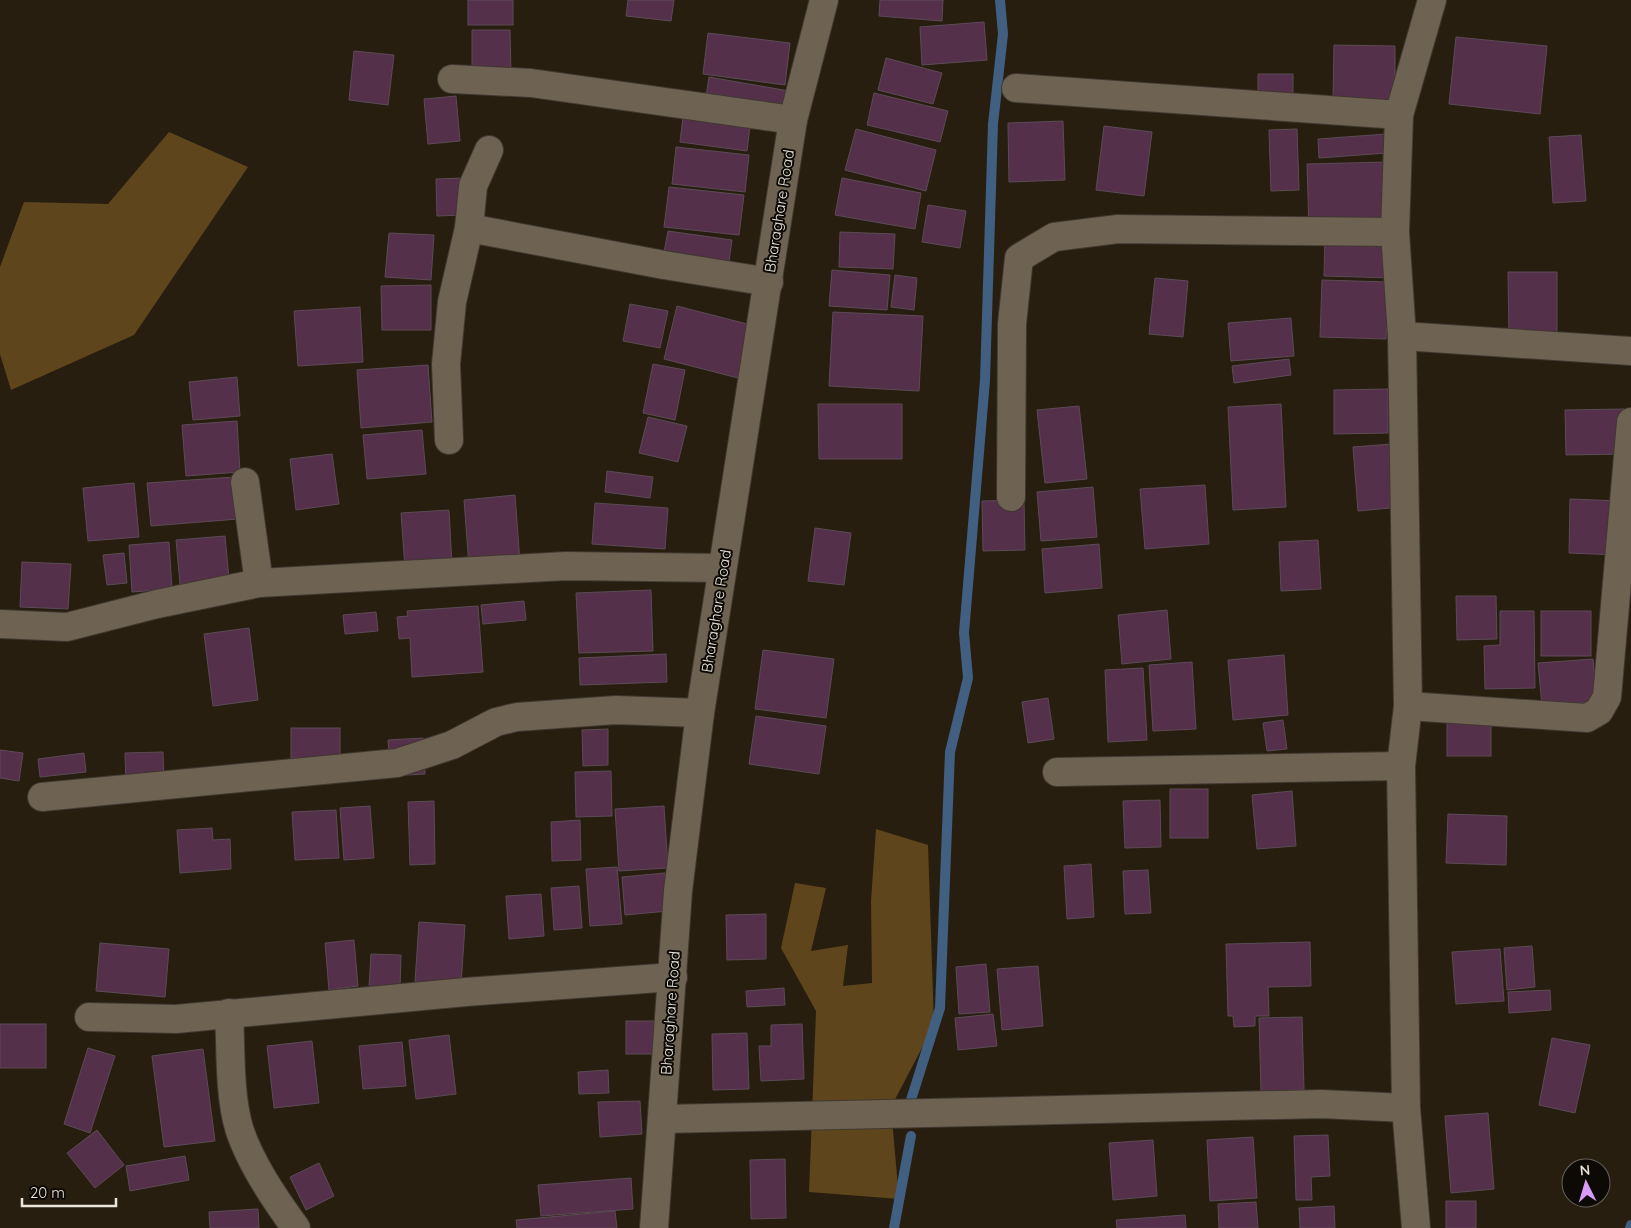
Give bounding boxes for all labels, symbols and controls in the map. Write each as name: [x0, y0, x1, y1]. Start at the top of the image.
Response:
street label: Bharaghare Road: [760, 148, 798, 274]
street label: Bharaghare Road: [697, 548, 735, 674]
street label: Bharaghare Road: [656, 950, 684, 1076]
north arrow: [1561, 1158, 1611, 1208]
text: N: [1579, 1161, 1591, 1179]
scale bar: [22, 1176, 116, 1208]
text: 20 m: [30, 1183, 65, 1202]

